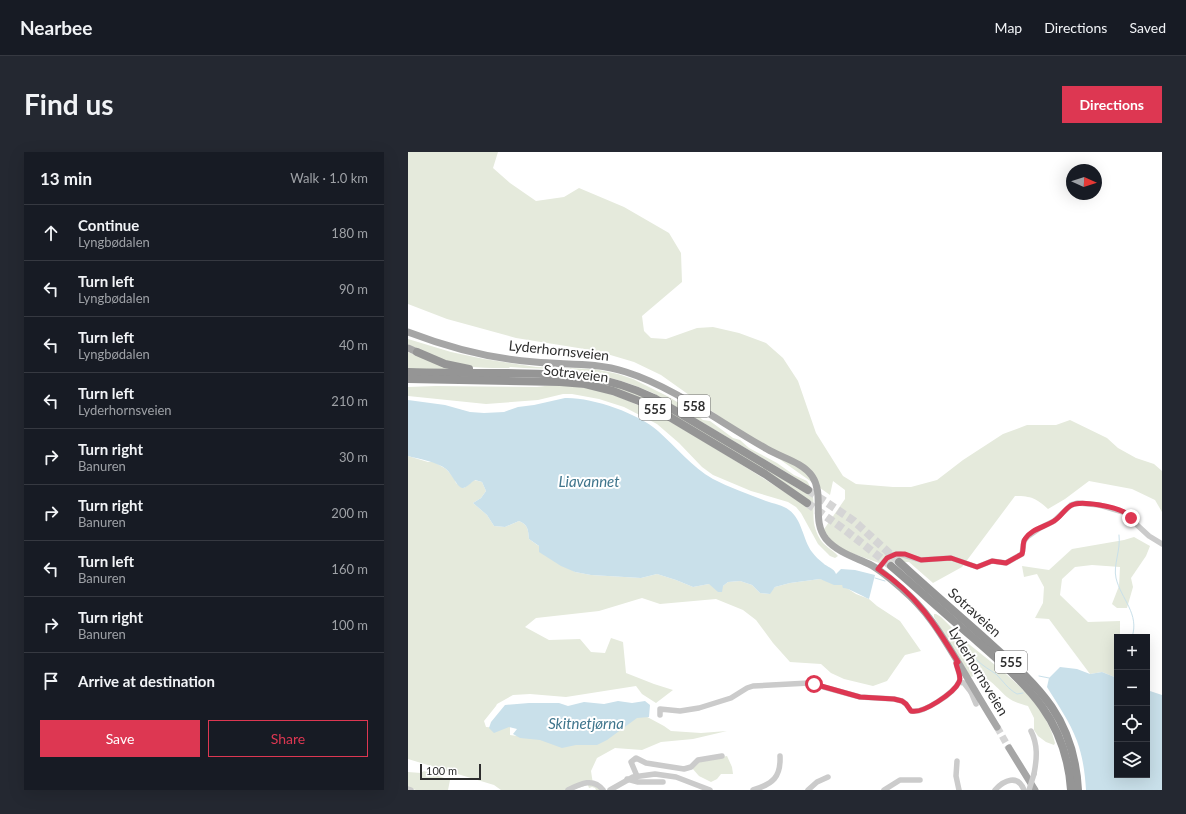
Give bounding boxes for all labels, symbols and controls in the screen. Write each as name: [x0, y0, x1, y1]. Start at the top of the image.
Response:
text: Nearbee: [20, 16, 92, 39]
text: Map: [995, 19, 1022, 36]
text: Directions: [1044, 19, 1107, 36]
text: Saved: [1129, 19, 1166, 36]
button: Directions: [1062, 86, 1162, 123]
text: Find us: [24, 87, 114, 121]
north arrow: [1066, 164, 1102, 200]
text: 13 min: [40, 168, 92, 189]
text: Walk · 1.0 km: [290, 170, 368, 186]
text: Continue: [78, 216, 139, 234]
icon: ahead: [40, 222, 62, 244]
text: 180 m: [331, 225, 368, 241]
text: Lyngbødalen: [78, 234, 150, 250]
text: Turn left: [78, 272, 134, 290]
icon: left: [40, 278, 62, 300]
text: 90 m: [339, 281, 368, 297]
text: Lyngbødalen: [78, 290, 150, 306]
text: Turn left: [78, 328, 134, 346]
icon: left: [40, 334, 62, 356]
street label: Lyderhornsveien: [508, 336, 610, 364]
text: 40 m: [339, 337, 368, 353]
text: Lyngbødalen: [78, 346, 150, 362]
street label: Sotraveien: [543, 361, 609, 385]
text: Turn left: [78, 384, 134, 402]
icon: left: [40, 390, 62, 412]
text: 210 m: [331, 393, 368, 409]
road number: 558: [678, 395, 710, 417]
road number: 555: [639, 398, 671, 420]
text: Lyderhornsveien: [78, 402, 172, 418]
text: Turn right: [78, 440, 143, 458]
icon: right: [40, 446, 62, 468]
text: 30 m: [339, 449, 368, 465]
text: Banuren: [78, 458, 126, 474]
water label: Liavannet: [558, 472, 620, 490]
text: Turn right: [78, 496, 143, 514]
icon: right: [40, 502, 62, 524]
text: 200 m: [331, 505, 368, 521]
route end: [1122, 509, 1140, 527]
text: Banuren: [78, 514, 126, 530]
text: Turn left: [78, 552, 134, 570]
icon: left: [40, 558, 62, 580]
text: 160 m: [331, 561, 368, 577]
text: Banuren: [78, 570, 126, 586]
street label: Sotraveien: [945, 584, 1005, 640]
text: Turn right: [78, 608, 143, 626]
icon: right: [40, 614, 62, 636]
text: 100 m: [331, 617, 368, 633]
street label: Lyderhornsveien: [946, 623, 1012, 719]
text: Banuren: [78, 626, 126, 642]
map controls: [1114, 634, 1150, 778]
button: +: [1114, 634, 1150, 670]
road number: 555: [995, 651, 1027, 673]
icon: arrive: [40, 670, 62, 692]
button: −: [1114, 670, 1150, 706]
text: Arrive at destination: [78, 672, 215, 690]
route start: [805, 675, 823, 693]
button: locate: [1114, 706, 1150, 742]
water label: Skitnetjørna: [548, 714, 624, 732]
button: Save: [40, 720, 200, 757]
button: Share: [208, 720, 368, 757]
button: layers: [1114, 742, 1150, 778]
scale bar: [420, 762, 481, 781]
text: 100 m: [426, 764, 457, 777]

